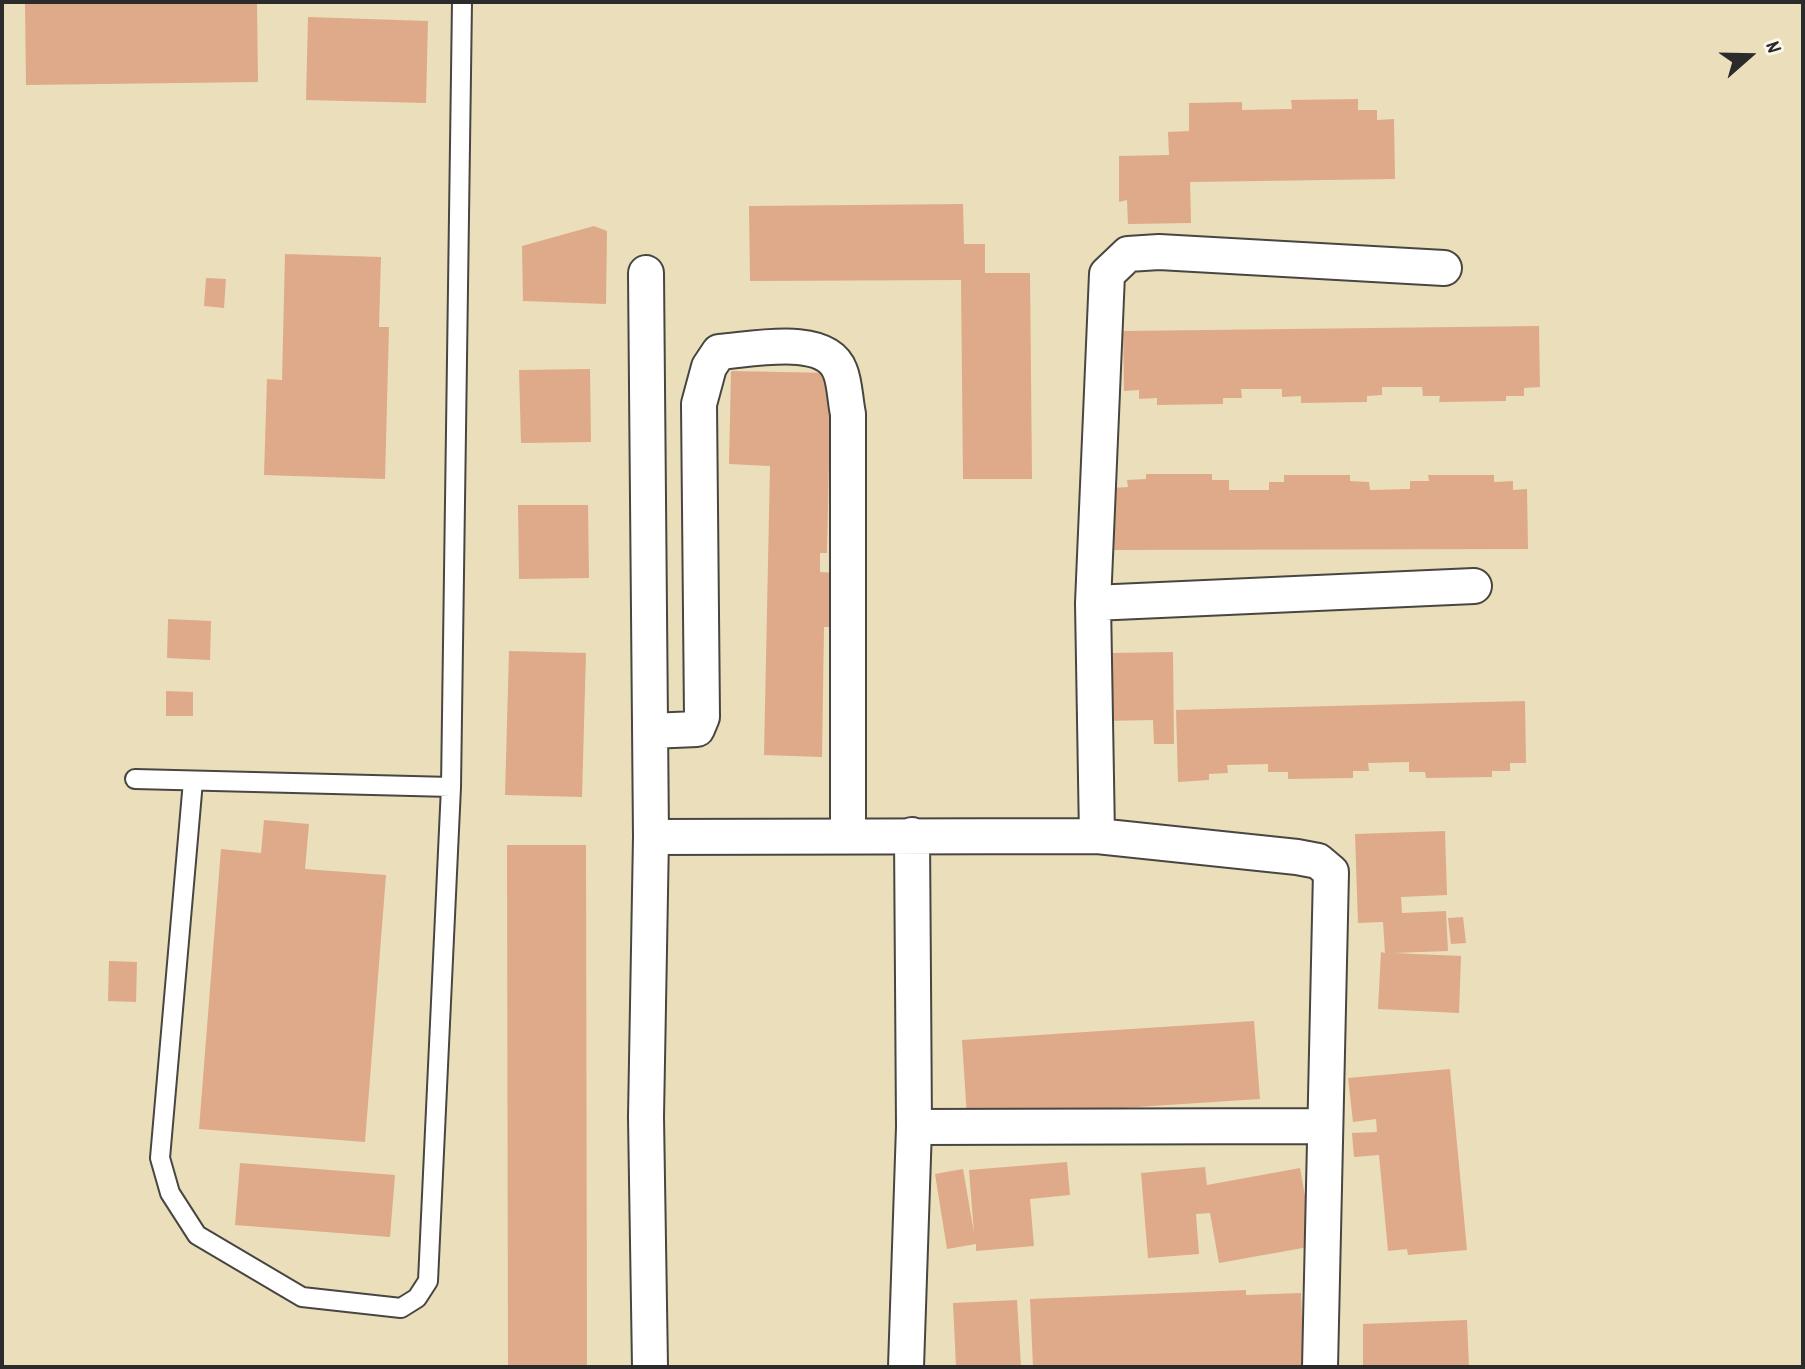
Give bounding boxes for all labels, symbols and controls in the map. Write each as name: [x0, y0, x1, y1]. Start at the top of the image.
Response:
north arrow: [1709, 16, 1789, 96]
text: N: [1756, 37, 1788, 58]

